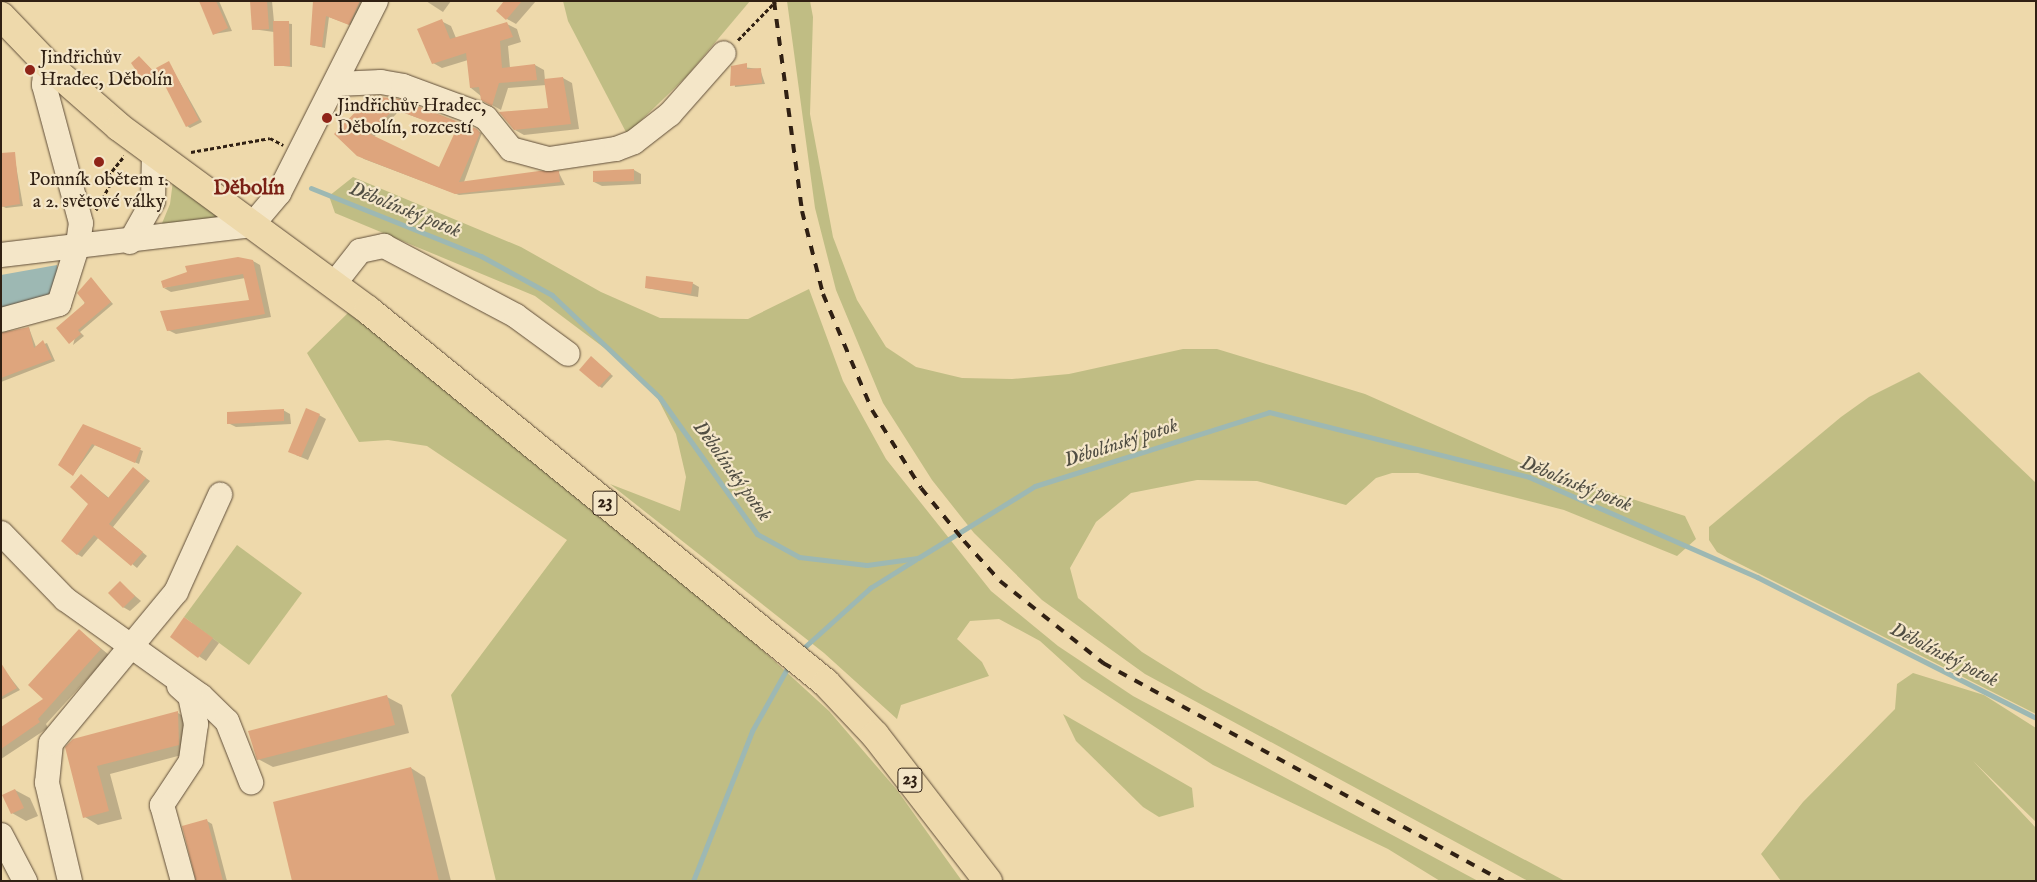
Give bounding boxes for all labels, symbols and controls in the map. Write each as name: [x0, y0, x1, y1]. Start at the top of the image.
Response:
place label: Jindřichův Hradec, Děbolín: [40, 48, 172, 92]
marker: Jindřichův Hradec, Děbolín: [24, 64, 36, 76]
place label: Jindřichův Hradec, Děbolín, rozcestí: [337, 96, 486, 140]
marker: Jindřichův Hradec, Děbolín, rozcestí: [321, 112, 333, 124]
marker: Pomník obětem 1. a 2. světové války: [93, 156, 105, 168]
place label: Pomník obětem 1. a 2. světové války: [29, 170, 169, 214]
district label: Děbolín: [213, 176, 285, 202]
water label: Děbolínský potok: [346, 177, 464, 243]
water label: Děbolínský potok: [1061, 413, 1181, 473]
water label: Děbolínský potok: [688, 416, 776, 526]
water label: Děbolínský potok: [1517, 451, 1635, 517]
road number: 23: [591, 488, 619, 518]
water label: Děbolínský potok: [1886, 618, 2002, 692]
road number: 23: [896, 764, 924, 796]

